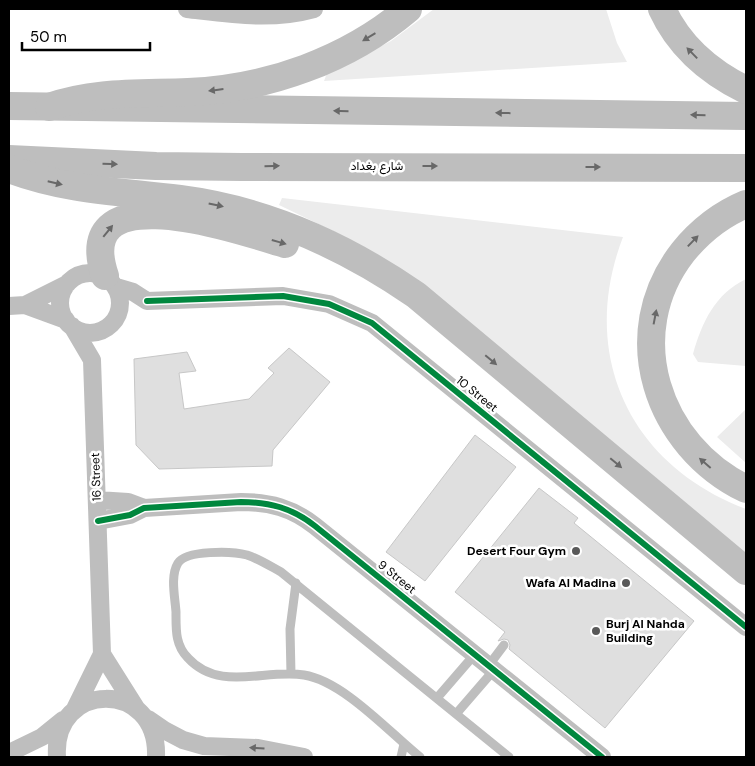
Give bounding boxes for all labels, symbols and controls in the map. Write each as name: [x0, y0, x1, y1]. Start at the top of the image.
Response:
scale bar: [22, 20, 150, 52]
text: 50 m: [30, 27, 67, 47]
one-way arrow: [362, 32, 375, 41]
one-way arrow: [686, 47, 698, 59]
one-way arrow: [208, 86, 224, 94]
one-way arrow: [333, 107, 349, 115]
one-way arrow: [495, 109, 511, 117]
one-way arrow: [689, 111, 705, 119]
street label: شارع بغداد: [351, 158, 403, 175]
one-way arrow: [102, 161, 118, 169]
one-way arrow: [265, 162, 281, 170]
one-way arrow: [423, 162, 439, 170]
one-way arrow: [585, 163, 601, 171]
one-way arrow: [48, 179, 63, 187]
one-way arrow: [209, 201, 224, 209]
one-way arrow: [102, 225, 113, 238]
one-way arrow: [687, 236, 699, 248]
one-way arrow: [271, 239, 286, 247]
one-way arrow: [651, 308, 659, 324]
one-way arrow: [485, 354, 498, 365]
street label: 10 Street: [453, 372, 501, 416]
street label: 16 Street: [87, 452, 105, 502]
one-way arrow: [700, 457, 712, 469]
one-way arrow: [610, 458, 623, 469]
place label: Desert Four Gym: [467, 543, 566, 559]
marker: Desert Four Gym: [570, 545, 582, 557]
street label: 9 Street: [375, 557, 420, 597]
place label: Wafa Al Madina: [526, 575, 616, 591]
marker: Wafa Al Madina: [620, 577, 632, 589]
place label: Burj Al Nahda Building: [606, 616, 685, 646]
marker: Burj Al Nahda Building: [590, 625, 602, 637]
one-way arrow: [248, 743, 264, 751]

